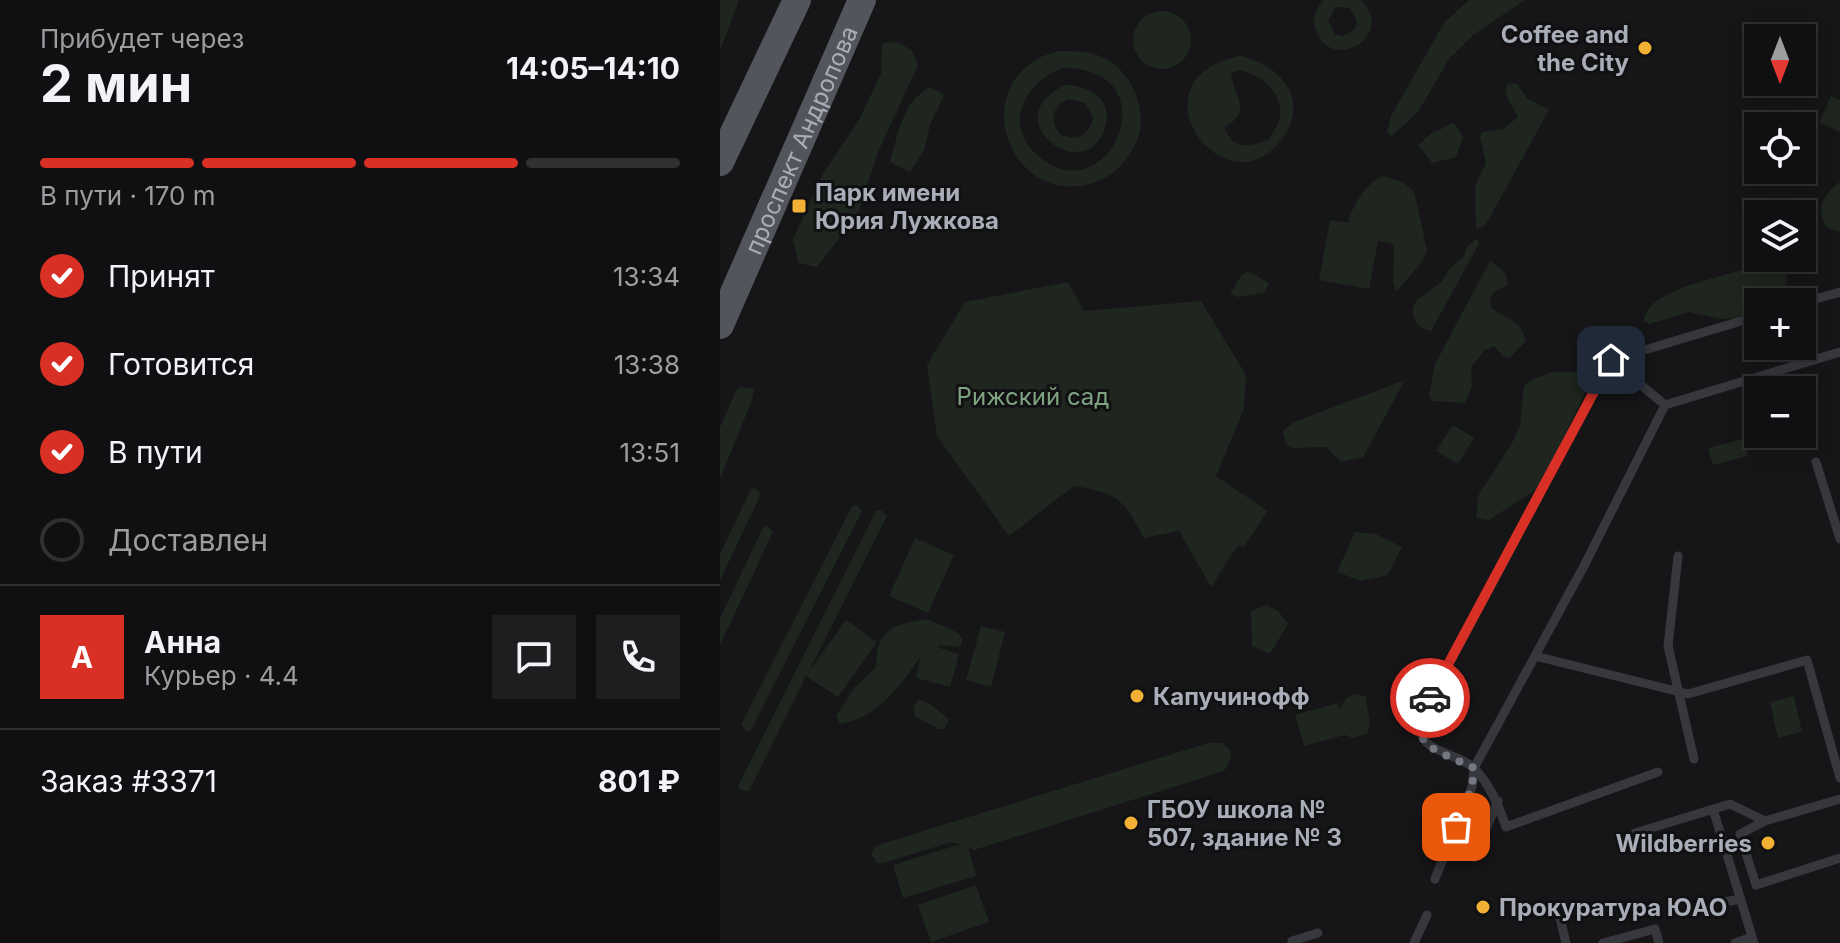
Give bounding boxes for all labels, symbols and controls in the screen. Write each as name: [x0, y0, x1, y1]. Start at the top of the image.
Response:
place label: Coffee and the City: [1501, 20, 1630, 77]
street label: проспект Андропова: [738, 21, 864, 259]
text: Прибудет через: [40, 23, 244, 54]
north arrow: [1744, 24, 1816, 96]
map controls: [1744, 24, 1816, 448]
marker: Coffee and the City: [1636, 39, 1654, 57]
text: 14:05–14:10: [506, 50, 680, 86]
text: 2 мин: [40, 52, 192, 115]
button: locate: [1744, 112, 1816, 184]
place label: Парк имени Юрия Лужкова: [815, 178, 999, 235]
text: В пути · 170 m: [40, 180, 216, 211]
marker: Парк имени Юрия Лужкова: [790, 197, 808, 215]
button: layers: [1744, 200, 1816, 272]
icon: check: [40, 254, 84, 298]
text: Принят: [108, 258, 215, 294]
text: 13:34: [613, 261, 680, 292]
button: +: [1744, 288, 1816, 360]
pin: [1577, 326, 1645, 394]
icon: home: [1589, 338, 1633, 382]
icon: check: [40, 342, 84, 386]
text: Готовится: [108, 346, 254, 382]
text: 13:38: [614, 349, 680, 380]
button: −: [1744, 376, 1816, 448]
park label: Рижский сад: [957, 382, 1109, 411]
icon: check: [40, 430, 84, 474]
text: В пути: [108, 434, 203, 470]
text: 13:51: [619, 437, 680, 468]
text: Доставлен: [108, 522, 268, 558]
button: chat: [492, 615, 576, 699]
button: phone: [596, 615, 680, 699]
text: Анна: [144, 624, 221, 660]
text: А: [71, 639, 93, 675]
courier: [1390, 658, 1470, 738]
text: Курьер · 4.4: [144, 660, 299, 691]
icon: car: [1408, 676, 1452, 720]
place label: Капучинофф: [1153, 682, 1310, 711]
marker: Капучинофф: [1128, 687, 1146, 705]
text: Заказ #3371: [40, 763, 217, 799]
text: 801 ₽: [598, 763, 680, 799]
pin: [1422, 793, 1490, 861]
place label: ГБОУ школа № 507, здание № 3: [1147, 795, 1342, 852]
icon: bag: [1434, 805, 1478, 849]
marker: ГБОУ школа № 507, здание № 3: [1122, 814, 1140, 832]
place label: Wildberries: [1615, 829, 1752, 858]
marker: Wildberries: [1759, 834, 1777, 852]
place label: Прокуратура ЮАО: [1499, 893, 1727, 922]
marker: Прокуратура ЮАО: [1474, 898, 1492, 916]

